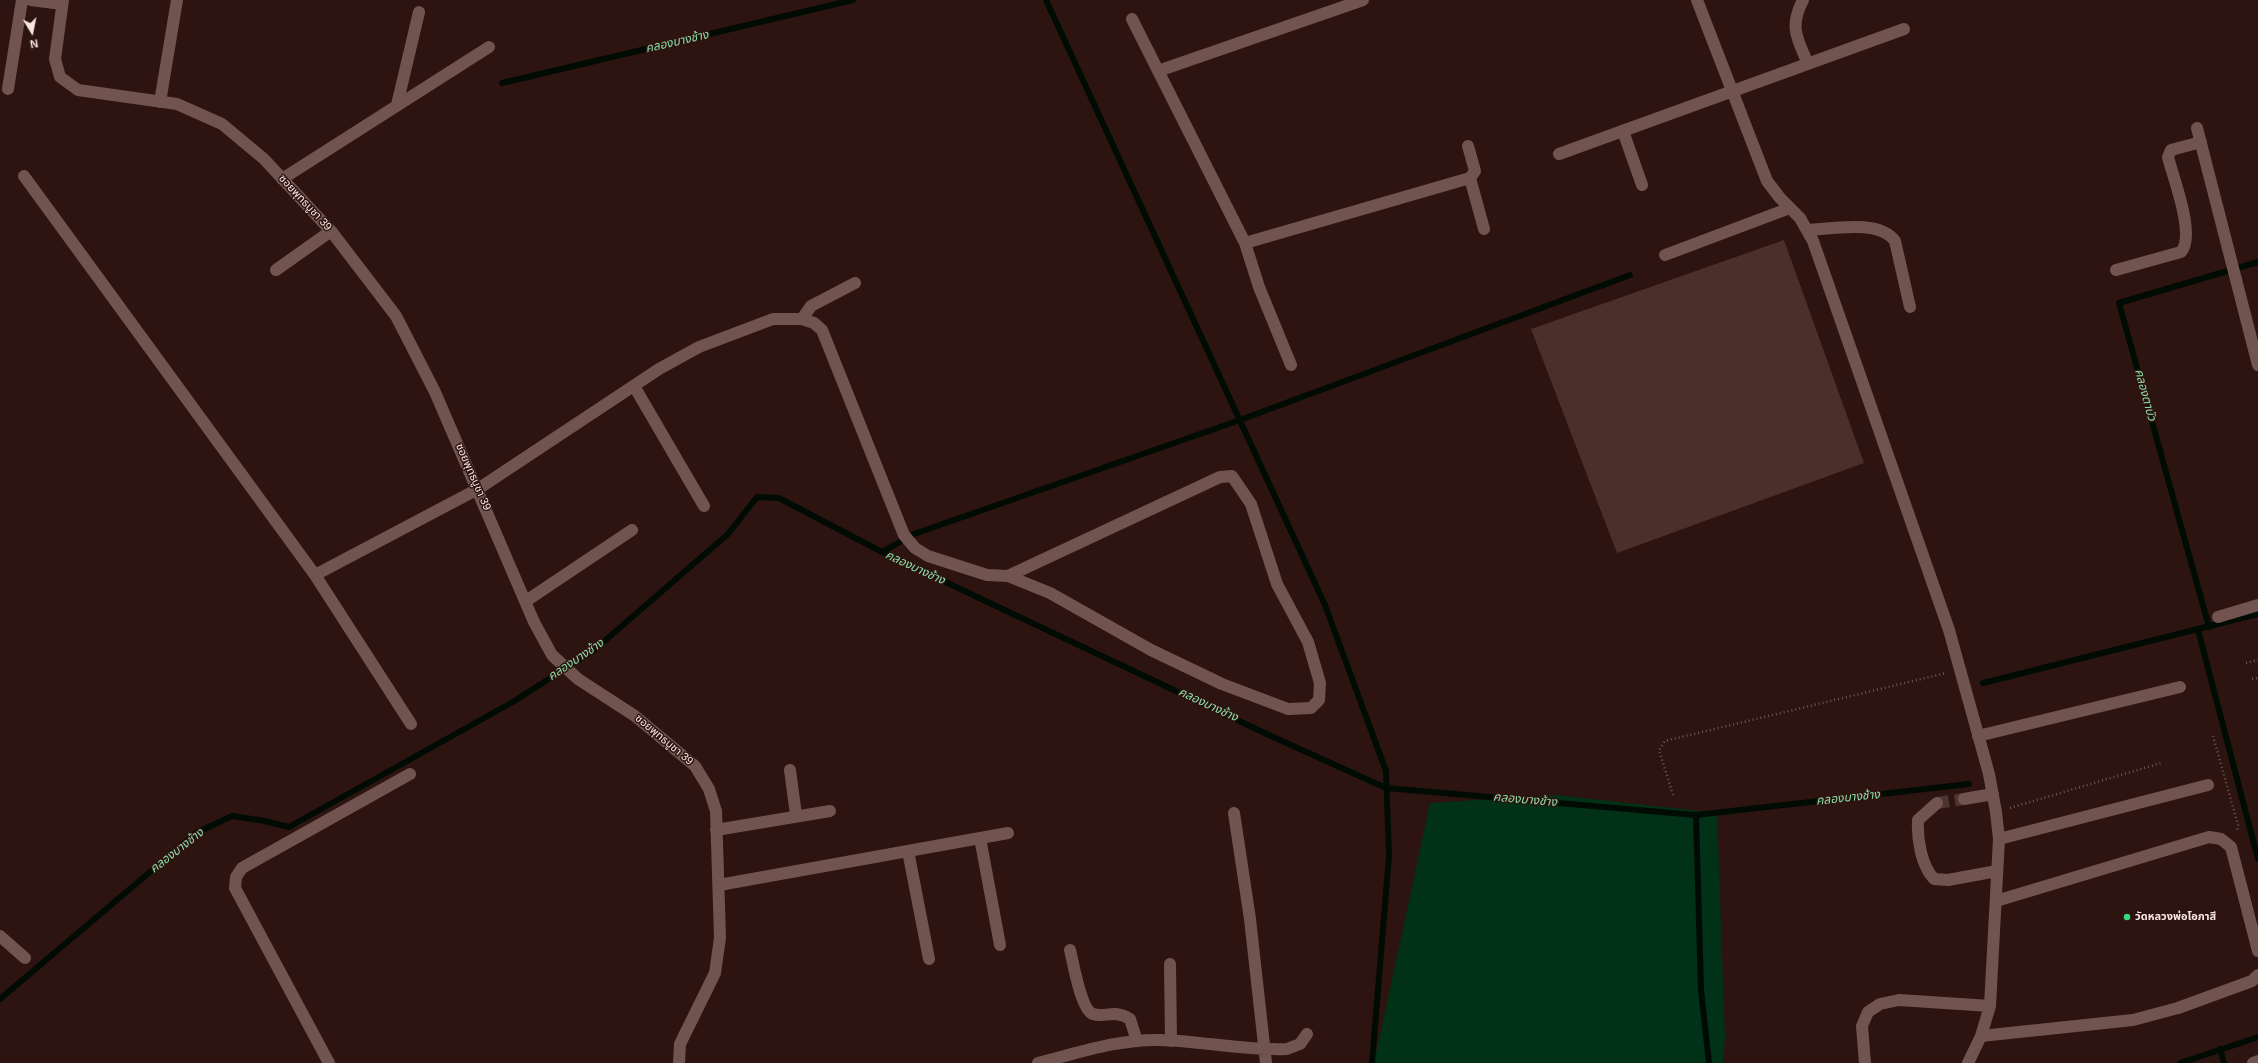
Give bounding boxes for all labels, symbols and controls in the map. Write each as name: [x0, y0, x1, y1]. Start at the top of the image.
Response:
north arrow: [12, 12, 52, 52]
water label: คลองบางช้าง: [644, 28, 710, 56]
text: N: [29, 37, 39, 50]
street label: ซอยพุทธบูชา 39: [276, 172, 334, 234]
water label: คลองตาบัว: [2131, 367, 2159, 423]
street label: ซอยพุทธบูชา 39: [452, 442, 494, 512]
water label: คลองบางช้าง: [883, 548, 947, 588]
water label: คลองบางช้าง: [545, 636, 607, 684]
water label: คลองบางช้าง: [1176, 685, 1240, 725]
street label: ซอยพุทธบูชา 39: [632, 712, 696, 768]
water label: คลองบางช้าง: [1815, 787, 1881, 809]
water label: คลองบางช้าง: [1492, 790, 1558, 810]
water label: คลองบางช้าง: [147, 826, 207, 876]
place label: วัดหลวงพ่อโอภาสี: [2135, 910, 2216, 924]
marker: วัดหลวงพ่อโอภาสี: [2122, 912, 2132, 922]

